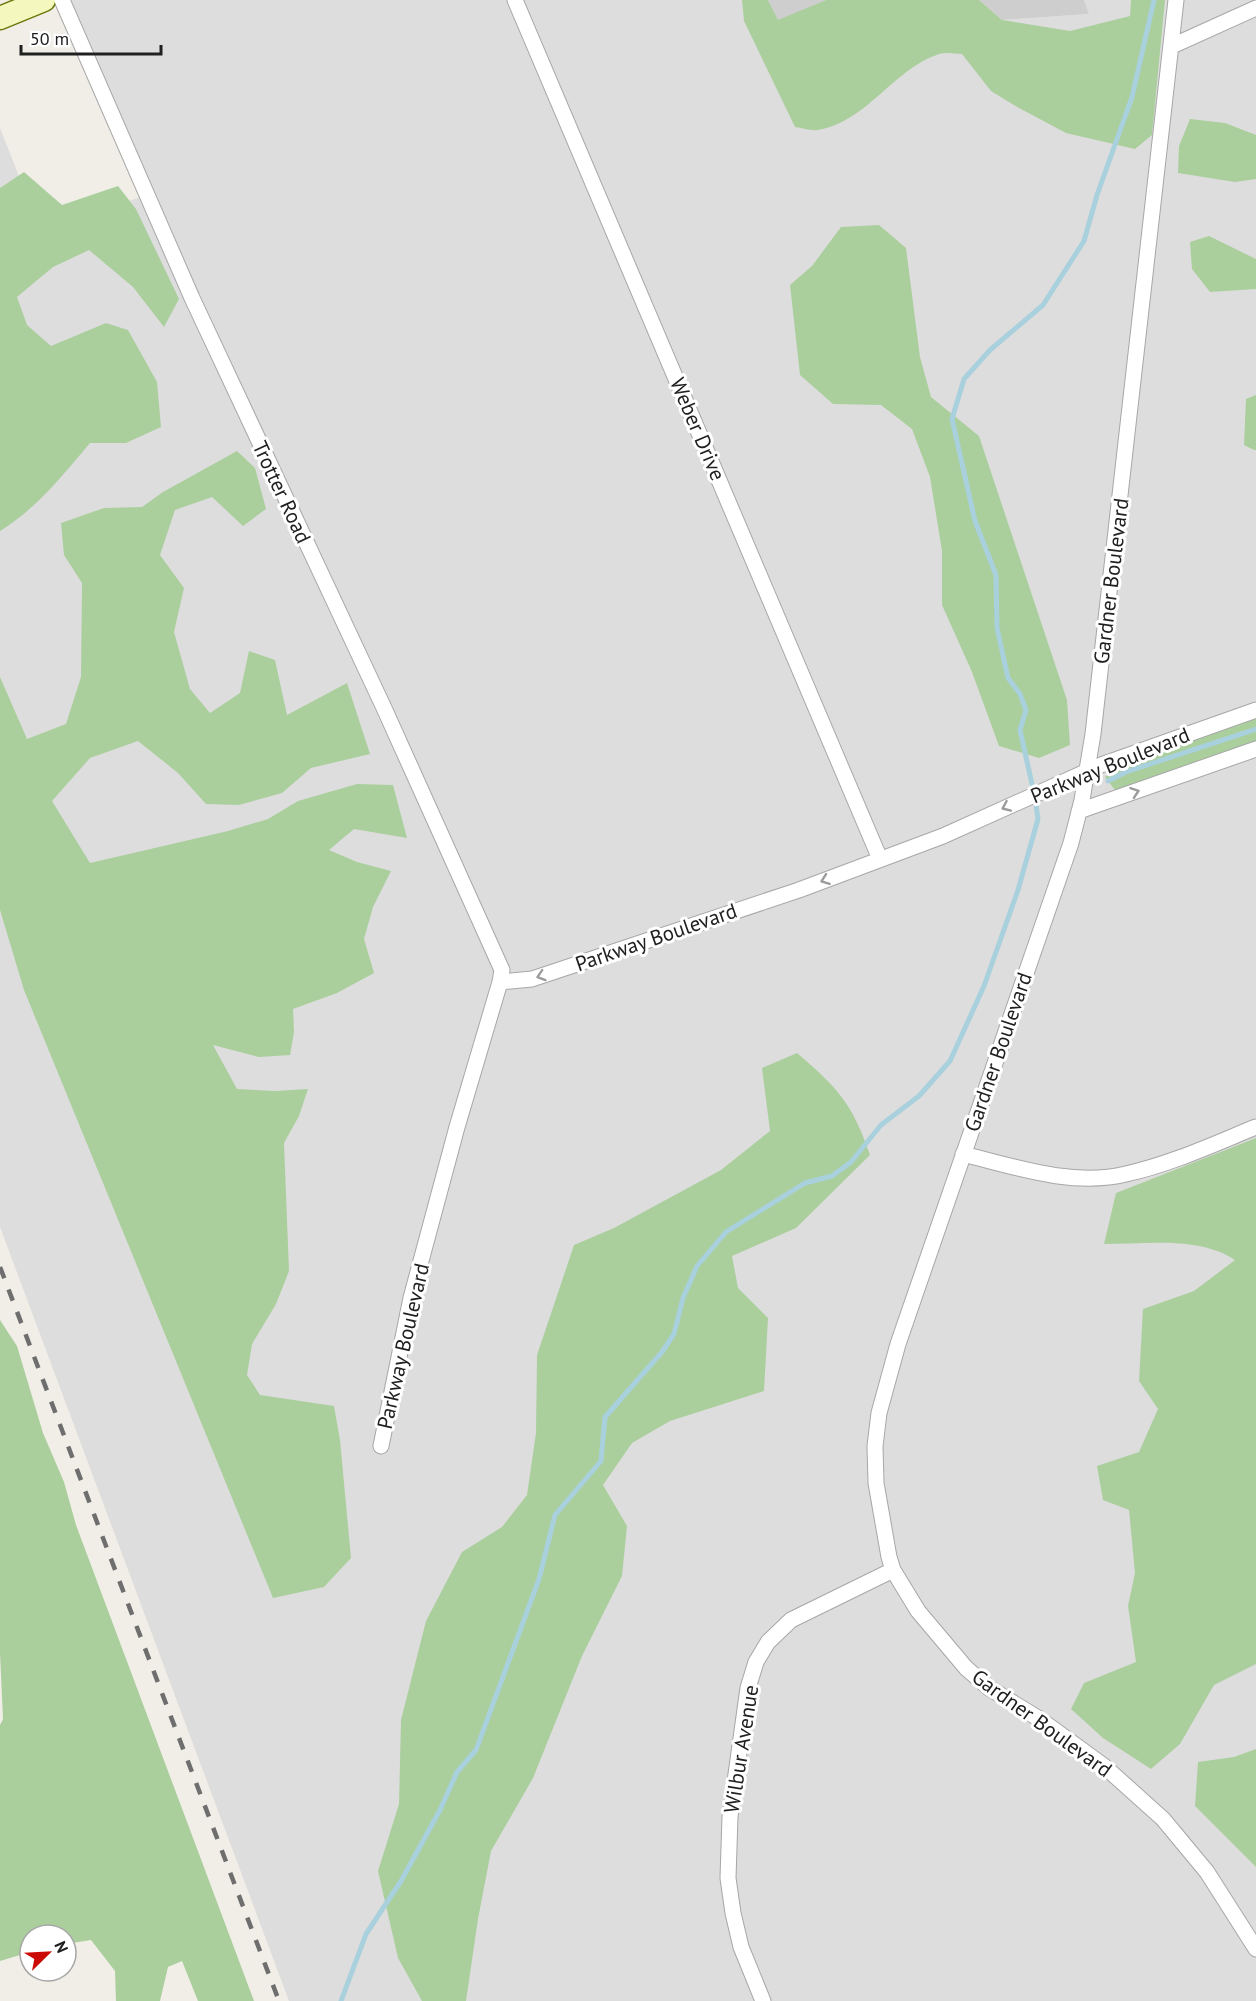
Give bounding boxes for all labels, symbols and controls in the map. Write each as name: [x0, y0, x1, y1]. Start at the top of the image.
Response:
scale bar: [21, 18, 160, 56]
text: 50 m: [30, 27, 69, 50]
street label: Weber Drive: [664, 374, 732, 484]
street label: Trotter Road: [247, 437, 317, 547]
street label: Gardner Boulevard: [1087, 497, 1135, 665]
street label: Parkway Boulevard: [1026, 721, 1194, 809]
one-way arrow: [1129, 787, 1140, 800]
one-way arrow: [1001, 800, 1012, 812]
one-way arrow: [820, 872, 831, 885]
street label: Parkway Boulevard: [572, 897, 740, 977]
one-way arrow: [536, 969, 547, 981]
street label: Gardner Boulevard: [958, 969, 1038, 1135]
street label: Parkway Boulevard: [371, 1260, 435, 1432]
street label: Gardner Boulevard: [967, 1663, 1117, 1783]
street label: Wilbur Avenue: [718, 1683, 764, 1815]
north arrow: [18, 1923, 78, 1983]
text: N: [50, 1938, 73, 1956]

